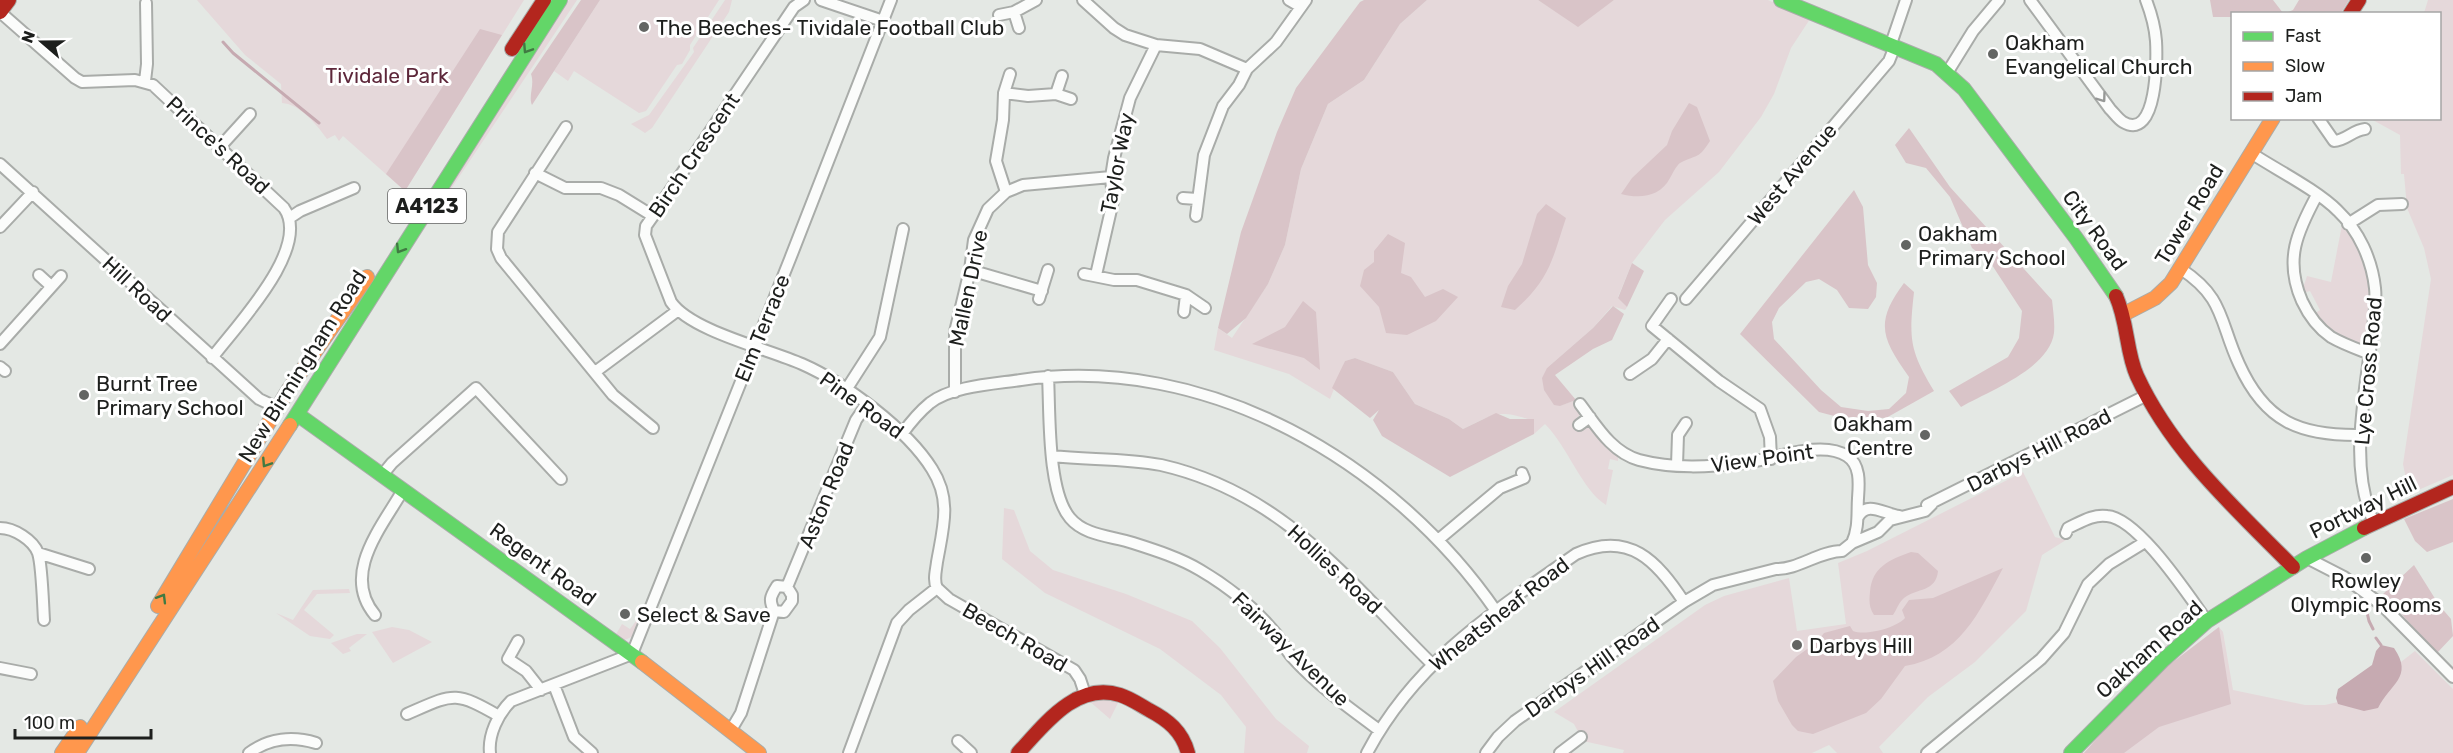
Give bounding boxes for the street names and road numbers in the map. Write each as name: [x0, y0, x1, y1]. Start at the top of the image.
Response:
street label: Birch Crescent: [643, 88, 745, 222]
street label: Prince's Road: [161, 91, 275, 199]
street label: Taylor Way: [1095, 110, 1139, 215]
street label: West Avenue: [1742, 118, 1842, 230]
street label: Tower Road: [2149, 159, 2229, 269]
street label: City Road: [2057, 185, 2133, 275]
road number: A4123: [388, 189, 466, 223]
street label: Mallen Drive: [943, 227, 993, 349]
street label: Hill Road: [97, 251, 177, 327]
street label: New Birmingham Road: [233, 265, 371, 467]
street label: Elm Terrace: [729, 271, 795, 385]
street label: Lye Cross Road: [2349, 296, 2387, 446]
street label: Pine Road: [815, 366, 909, 444]
street label: Darbys Hill Road: [1963, 403, 2115, 497]
street label: Aston Road: [793, 438, 859, 552]
street label: View Point: [1709, 438, 1815, 478]
street label: Portway Hill: [2305, 470, 2421, 544]
street label: Regent Road: [485, 517, 601, 611]
street label: Hollies Road: [1283, 519, 1387, 619]
street label: Wheatsheaf Road: [1424, 552, 1574, 676]
street label: Fairway Avenue: [1227, 587, 1355, 711]
street label: Oakham Road: [2091, 595, 2207, 703]
street label: Beech Road: [958, 597, 1072, 677]
street label: Darbys Hill Road: [1520, 611, 1664, 723]

